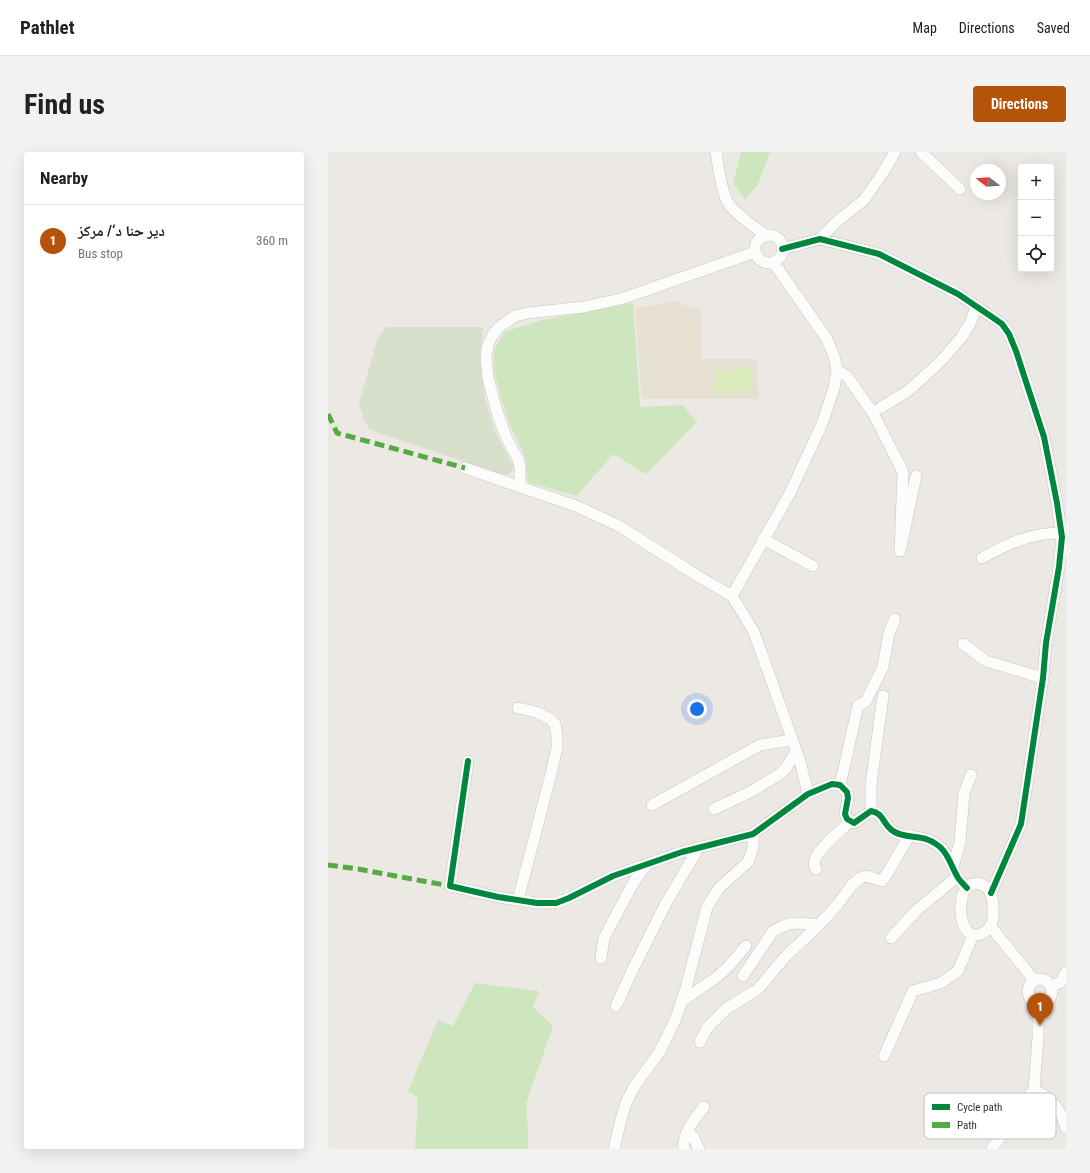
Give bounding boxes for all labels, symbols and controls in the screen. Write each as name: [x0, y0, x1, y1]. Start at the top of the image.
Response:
text: Pathlet: [20, 16, 75, 39]
text: Map: [913, 20, 937, 36]
text: Directions: [959, 20, 1015, 36]
text: Saved: [1037, 20, 1070, 36]
button: Directions: [973, 86, 1066, 122]
text: Find us: [24, 88, 105, 121]
north arrow: [970, 164, 1006, 200]
map controls: [1018, 164, 1054, 272]
button: +: [1018, 164, 1054, 200]
text: Nearby: [40, 168, 88, 188]
button: −: [1018, 200, 1054, 236]
text: دير حنا د‘/ مركز: [78, 222, 165, 240]
text: 1: [50, 233, 56, 248]
text: 360 m: [256, 233, 288, 248]
button: locate: [1018, 236, 1054, 272]
text: Bus stop: [78, 246, 123, 261]
your location: [687, 699, 707, 719]
pin: 1: [1027, 993, 1053, 1026]
legend: [924, 1093, 1056, 1139]
text: Cycle path: [957, 1101, 1002, 1114]
text: Path: [957, 1119, 977, 1132]

